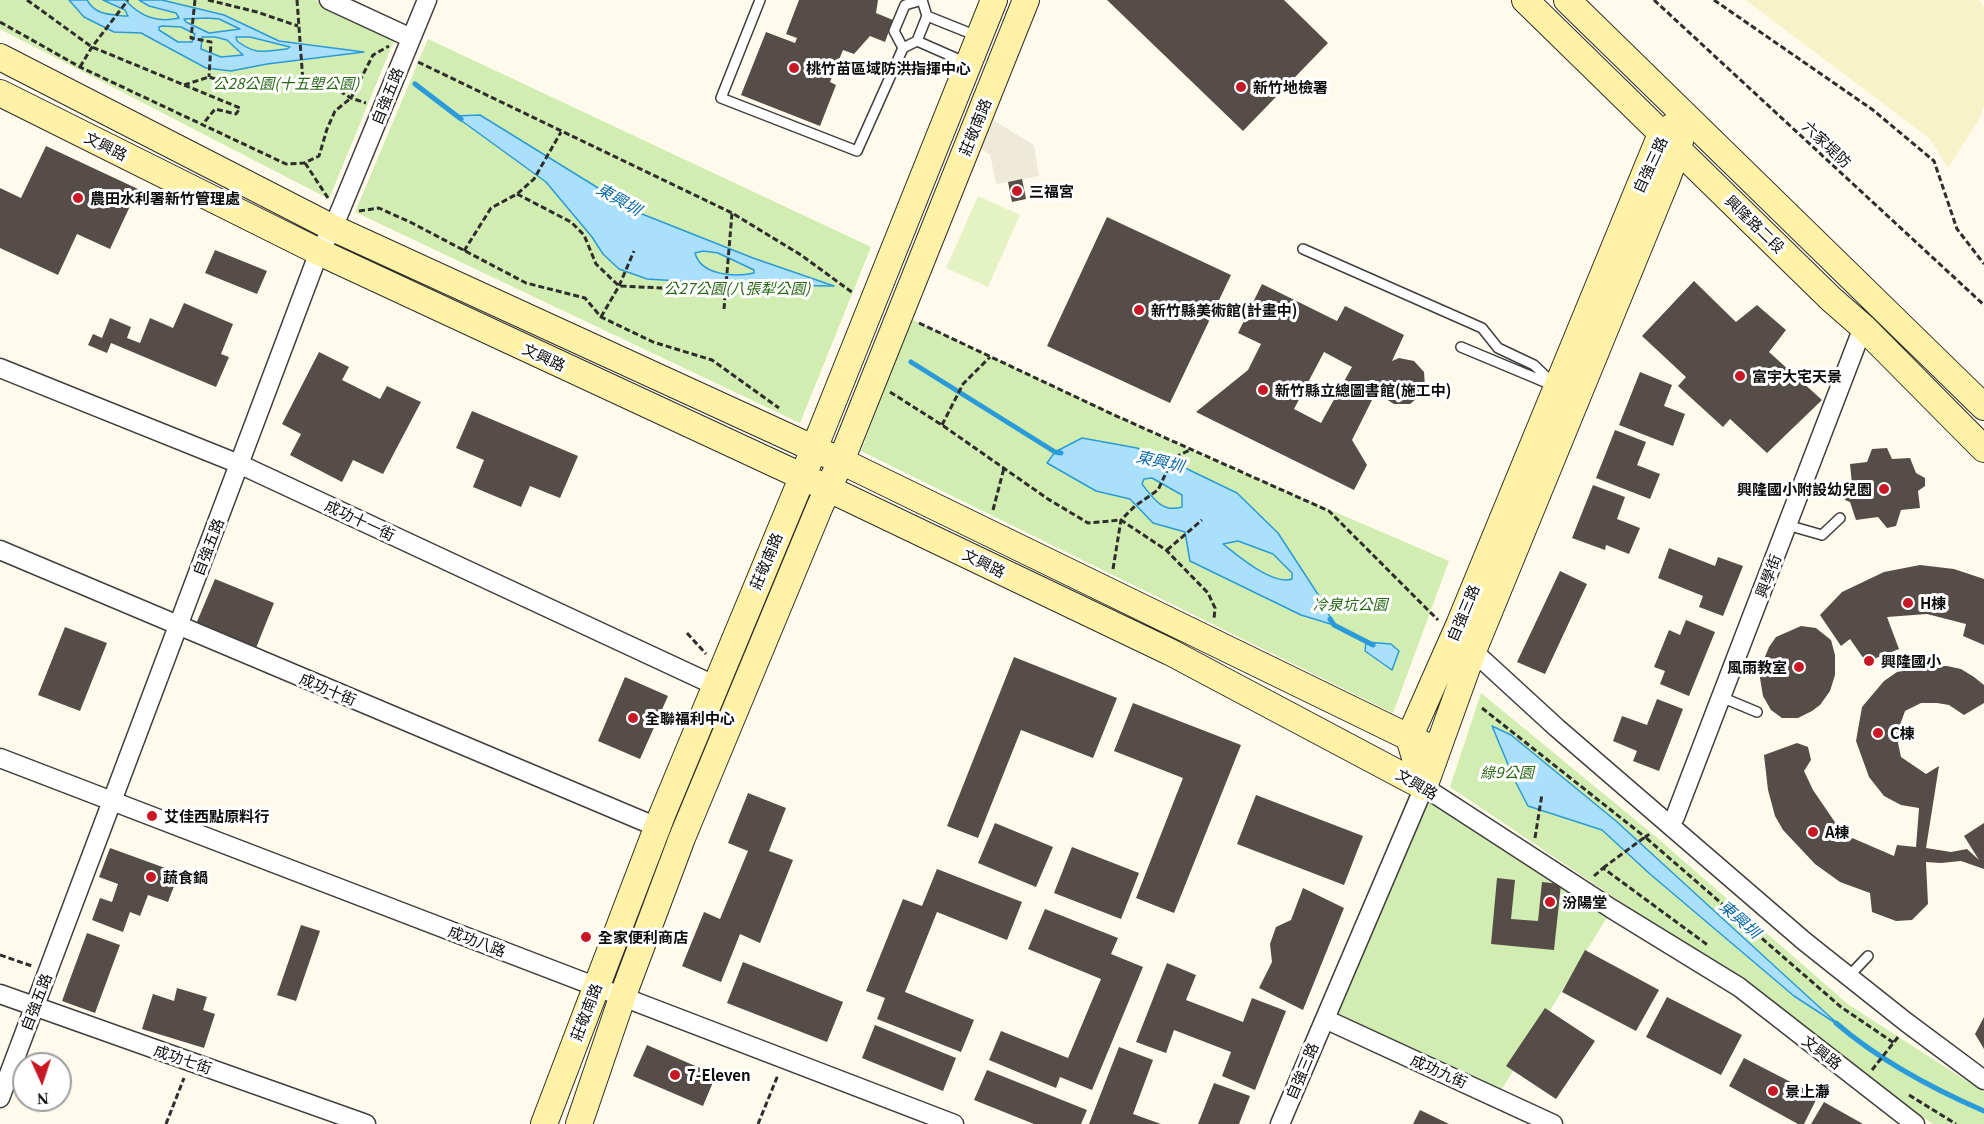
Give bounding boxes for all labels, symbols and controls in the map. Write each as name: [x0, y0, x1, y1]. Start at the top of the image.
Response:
place label: 桃竹苗區域防洪指揮中心: [806, 59, 971, 77]
marker: 桃竹苗區域防洪指揮中心: [787, 61, 801, 75]
street label: 自強五路: [367, 65, 407, 127]
park label: 公28公園(十五塱公園): [213, 74, 359, 92]
place label: 新竹地檢署: [1253, 78, 1328, 96]
marker: 新竹地檢署: [1234, 80, 1248, 94]
street label: 莊敬南路: [955, 96, 995, 158]
street label: 六家堤防: [1799, 117, 1855, 171]
street label: 文興路: [82, 128, 130, 164]
street label: 自強三路: [1629, 134, 1671, 196]
water label: 東興圳: [593, 179, 645, 219]
place label: 三福宮: [1029, 182, 1074, 200]
marker: 三福宮: [1010, 184, 1024, 198]
place label: 農田水利署新竹管理處: [90, 189, 240, 207]
marker: 農田水利署新竹管理處: [71, 191, 85, 205]
street label: 興隆路二段: [1722, 191, 1788, 257]
park label: 公27公園(八張犁公園): [664, 279, 810, 297]
place label: 新竹縣美術館(計畫中): [1151, 301, 1297, 319]
marker: 新竹縣美術館(計畫中): [1132, 303, 1146, 317]
street label: 文興路: [520, 339, 568, 375]
place label: 富宇大宅天景: [1752, 367, 1842, 385]
marker: 富宇大宅天景: [1733, 369, 1747, 383]
place label: 新竹縣立總圖書館(施工中): [1275, 381, 1451, 399]
marker: 新竹縣立總圖書館(施工中): [1256, 383, 1270, 397]
water label: 東興圳: [1134, 446, 1186, 476]
place label: 興隆國小附設幼兒園: [1737, 480, 1872, 498]
marker: 興隆國小附設幼兒園: [1877, 482, 1891, 496]
street label: 成功十一街: [322, 496, 398, 544]
street label: 自強五路: [189, 516, 227, 578]
street label: 莊敬南路: [746, 530, 786, 592]
street label: 文興路: [960, 545, 1008, 581]
street label: 興學街: [1752, 552, 1784, 600]
street label: 自強三路: [1443, 582, 1483, 644]
place label: H棟: [1920, 594, 1946, 612]
park label: 冷泉坑公園: [1313, 595, 1387, 613]
marker: H棟: [1901, 596, 1915, 610]
place label: 興隆國小: [1881, 652, 1941, 670]
marker: 興隆國小: [1862, 654, 1876, 668]
place label: 風雨教室: [1727, 658, 1787, 676]
marker: 風雨教室: [1792, 660, 1806, 674]
street label: 成功十街: [297, 669, 359, 709]
place label: 全聯福利中心: [645, 709, 735, 727]
marker: 全聯福利中心: [626, 711, 640, 725]
place label: C棟: [1890, 724, 1915, 742]
marker: C棟: [1871, 726, 1885, 740]
park label: 綠9公園: [1480, 763, 1534, 781]
street label: 文興路: [1393, 765, 1441, 803]
place label: 艾佳西點原料行: [164, 807, 269, 825]
marker: 艾佳西點原料行: [145, 809, 159, 823]
place label: A棟: [1825, 823, 1850, 841]
marker: A棟: [1806, 825, 1820, 839]
place label: 蔬食鍋: [163, 868, 208, 886]
marker: 蔬食鍋: [144, 870, 158, 884]
place label: 汾陽堂: [1562, 893, 1607, 911]
marker: 汾陽堂: [1543, 895, 1557, 909]
water label: 東興圳: [1716, 896, 1764, 942]
street label: 成功八路: [446, 922, 508, 960]
place label: 全家便利商店: [598, 928, 688, 946]
marker: 全家便利商店: [579, 930, 593, 944]
street label: 自強五路: [17, 971, 55, 1033]
street label: 莊敬南路: [567, 981, 605, 1043]
street label: 文興路: [1799, 1031, 1845, 1073]
street label: 自強三路: [1282, 1040, 1322, 1102]
street label: 成功七街: [152, 1041, 214, 1077]
street label: 成功九街: [1408, 1051, 1470, 1091]
north arrow: [12, 1052, 72, 1112]
place label: 7-Eleven: [687, 1066, 751, 1084]
marker: 7-Eleven: [668, 1068, 682, 1082]
place label: 景上瀞: [1785, 1082, 1830, 1100]
marker: 景上瀞: [1766, 1084, 1780, 1098]
text: N: [37, 1090, 49, 1107]

